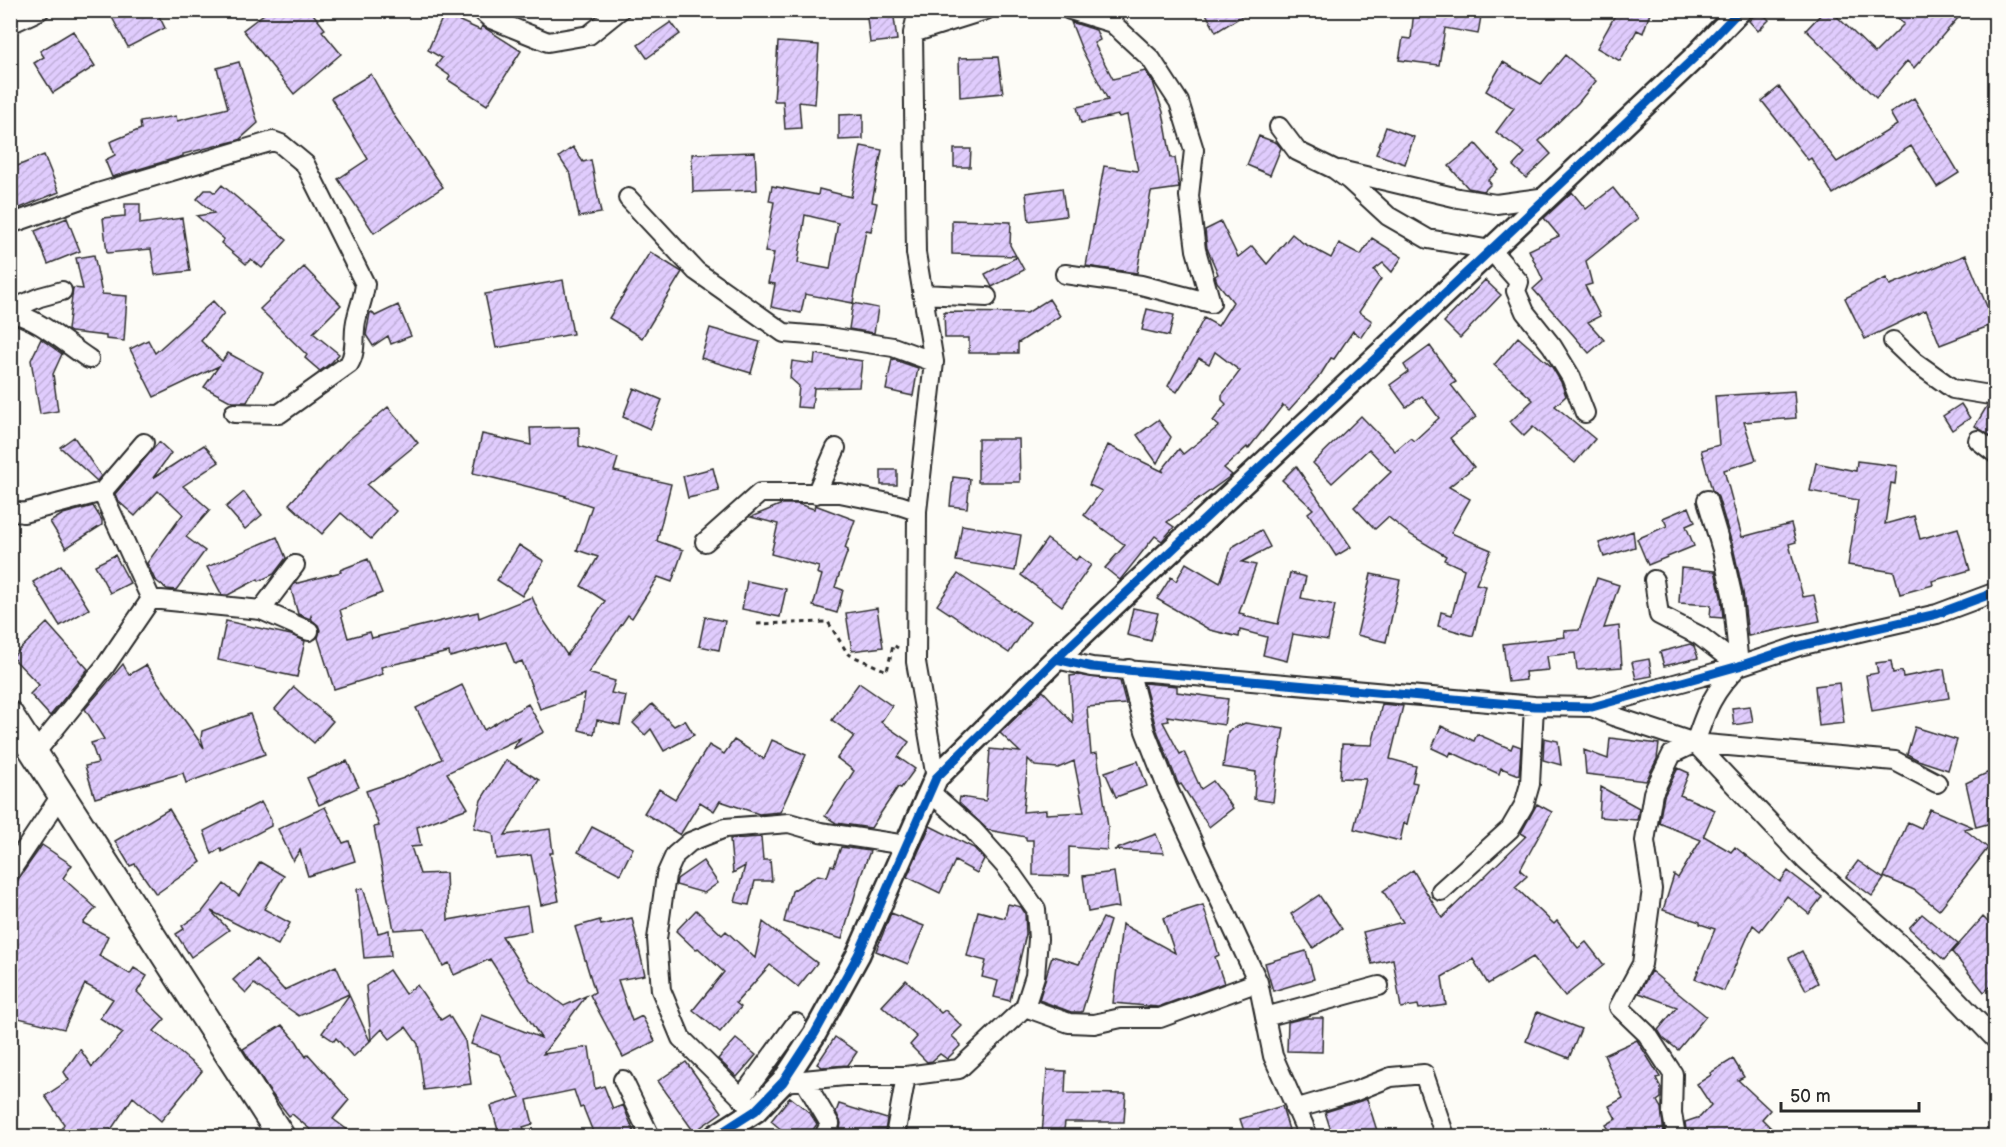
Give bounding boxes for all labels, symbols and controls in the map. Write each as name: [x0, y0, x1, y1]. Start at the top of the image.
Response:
scale bar: [1781, 1075, 1919, 1113]
text: 50 m: [1790, 1086, 1831, 1107]

